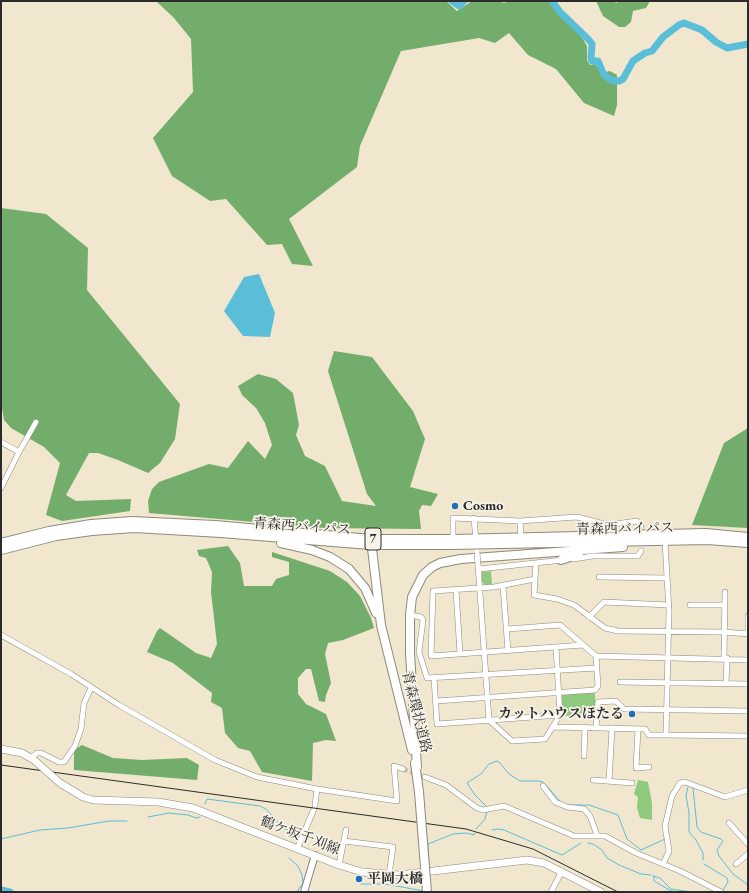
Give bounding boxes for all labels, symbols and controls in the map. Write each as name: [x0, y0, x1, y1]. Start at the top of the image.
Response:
place label: Cosmo: [463, 498, 503, 514]
marker: Cosmo: [450, 501, 460, 511]
street label: 青森西バイパス: [253, 515, 351, 539]
street label: 青森西バイパス: [576, 520, 674, 538]
road number: 7: [365, 528, 381, 550]
street label: 青森環状道路: [398, 669, 434, 755]
place label: カットハウスほたる: [498, 706, 624, 722]
marker: カットハウスほたる: [627, 709, 637, 719]
street label: 鶴ケ坂千刈線: [258, 813, 342, 859]
place label: 平岡大橋: [367, 871, 423, 887]
marker: 平岡大橋: [354, 874, 364, 884]

